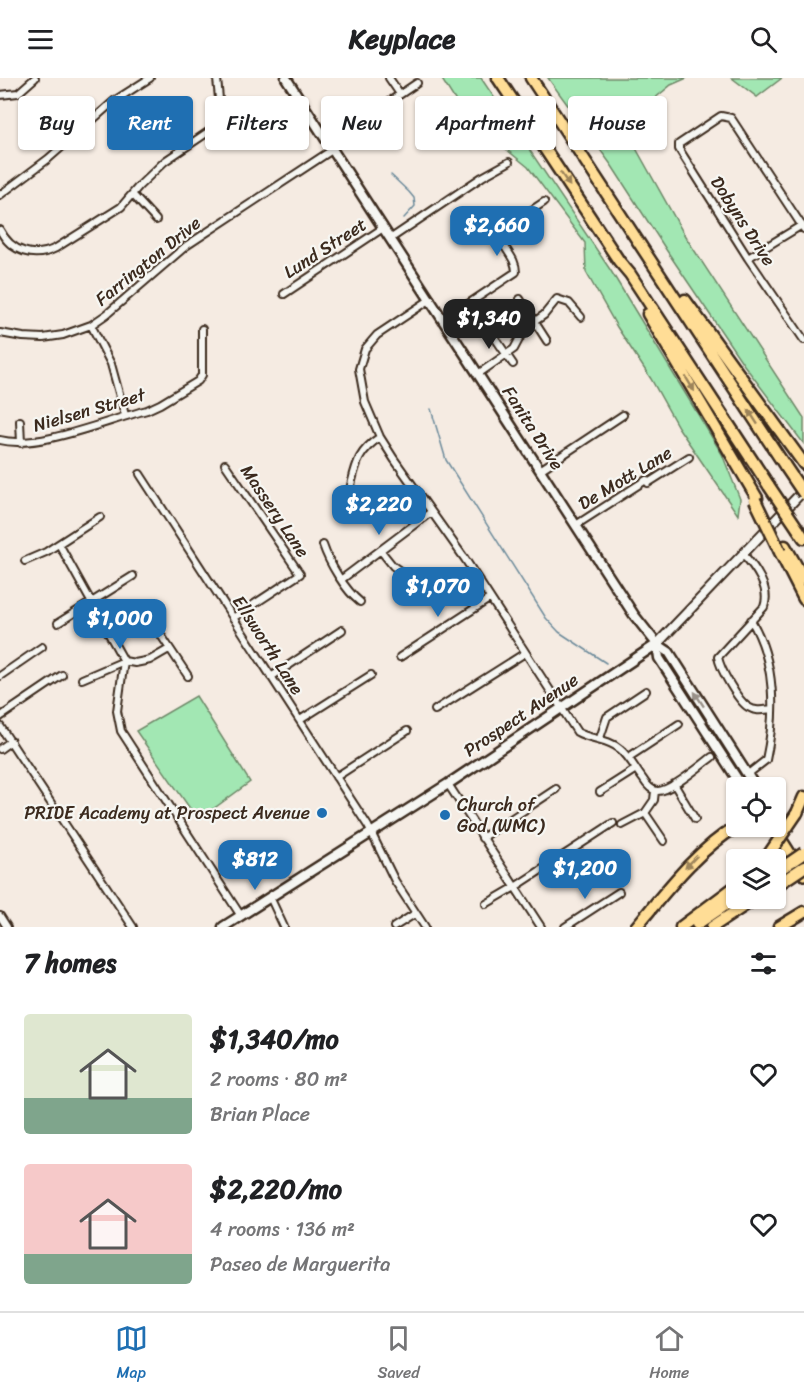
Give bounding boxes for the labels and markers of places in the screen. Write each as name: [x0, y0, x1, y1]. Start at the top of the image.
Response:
pin: $2,660: [448, 206, 546, 257]
pin: $1,340: [440, 299, 538, 350]
pin: $2,220: [330, 485, 428, 536]
pin: $1,070: [389, 567, 487, 618]
pin: $1,000: [71, 599, 169, 650]
place label: Church of God (WMC): [457, 789, 546, 842]
place label: PRIDE Academy at Prospect Avenue: [24, 797, 310, 829]
marker: PRIDE Academy at Prospect Avenue: [315, 806, 329, 820]
marker: Church of God (WMC): [438, 808, 452, 822]
pin: $812: [219, 840, 291, 891]
pin: $1,200: [536, 849, 634, 900]

